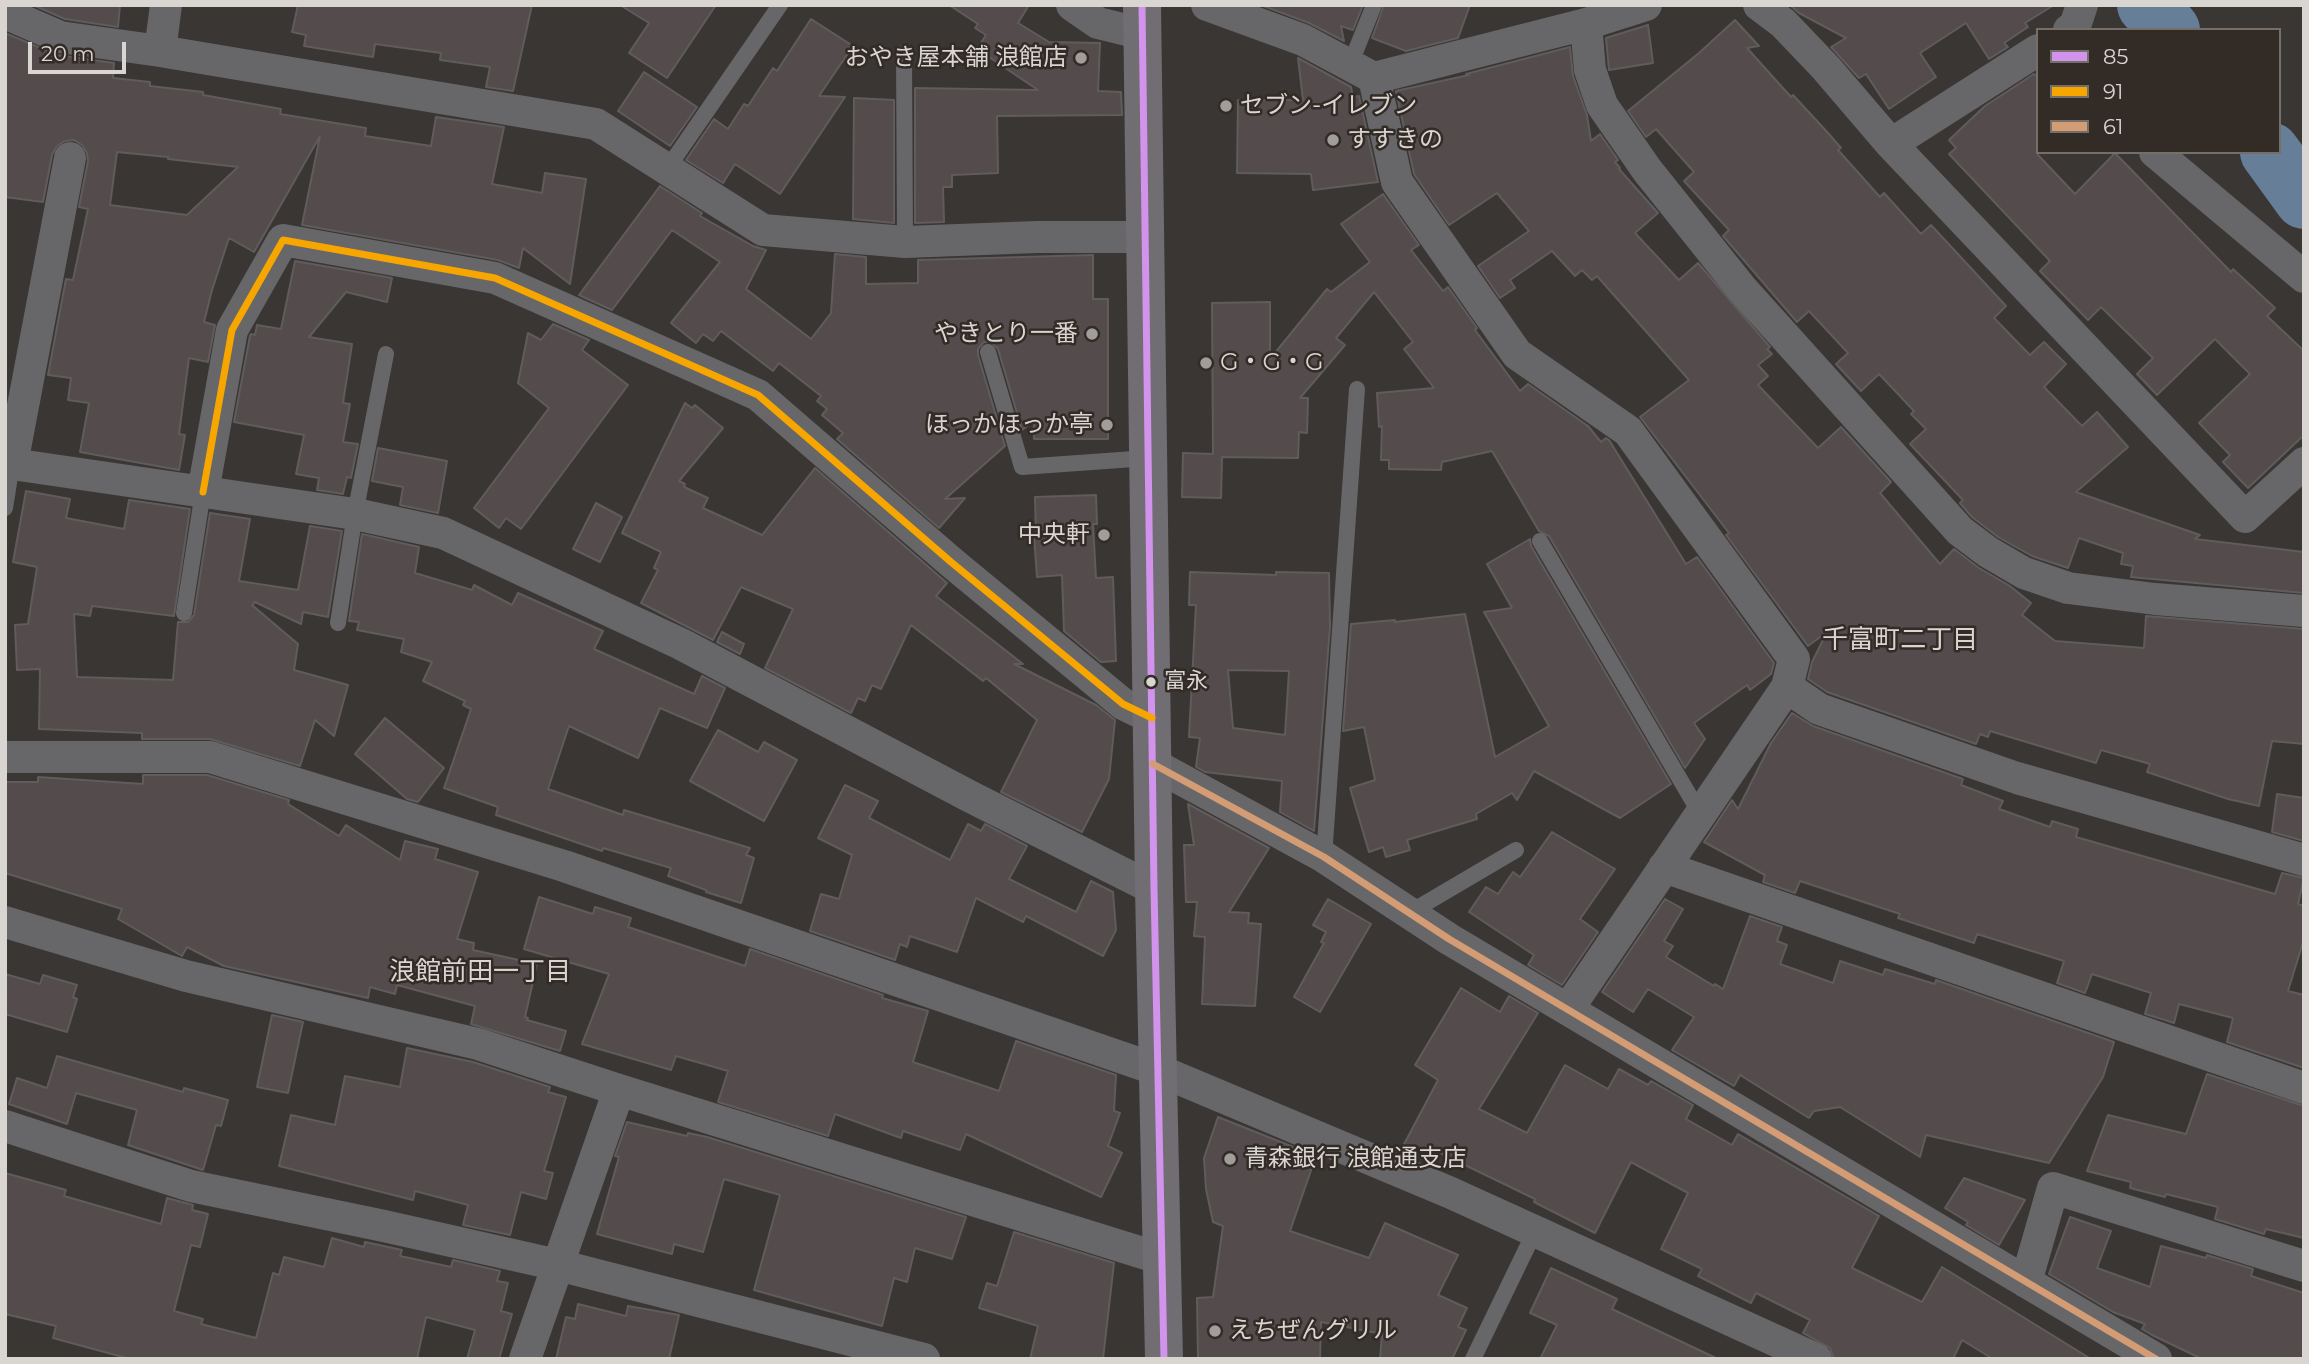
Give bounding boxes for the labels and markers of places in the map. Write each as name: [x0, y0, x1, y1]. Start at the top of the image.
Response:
place label: おやき屋本舗 浪館店: [845, 44, 1067, 72]
marker: おやき屋本舗 浪館店: [1073, 50, 1089, 66]
place label: セブン-イレブン: [1240, 92, 1417, 120]
marker: セブン-イレブン: [1218, 98, 1234, 114]
place label: すすきの: [1347, 126, 1443, 154]
marker: すすきの: [1325, 132, 1341, 148]
place label: やきとり一番: [934, 320, 1078, 348]
marker: やきとり一番: [1084, 326, 1100, 342]
place label: G・G・G: [1220, 349, 1324, 377]
marker: G・G・G: [1198, 355, 1214, 371]
place label: ほっかほっか亭: [925, 411, 1093, 439]
marker: ほっかほっか亭: [1099, 417, 1115, 433]
place label: 中央軒: [1018, 521, 1090, 549]
marker: 中央軒: [1096, 527, 1112, 543]
place label: 富永: [1164, 669, 1208, 695]
marker: 富永: [1144, 675, 1158, 689]
place label: 青森銀行 浪館通支店: [1244, 1145, 1466, 1173]
marker: 青森銀行 浪館通支店: [1222, 1151, 1238, 1167]
place label: えちぜんグリル: [1229, 1317, 1397, 1345]
marker: えちぜんグリル: [1207, 1323, 1223, 1339]

